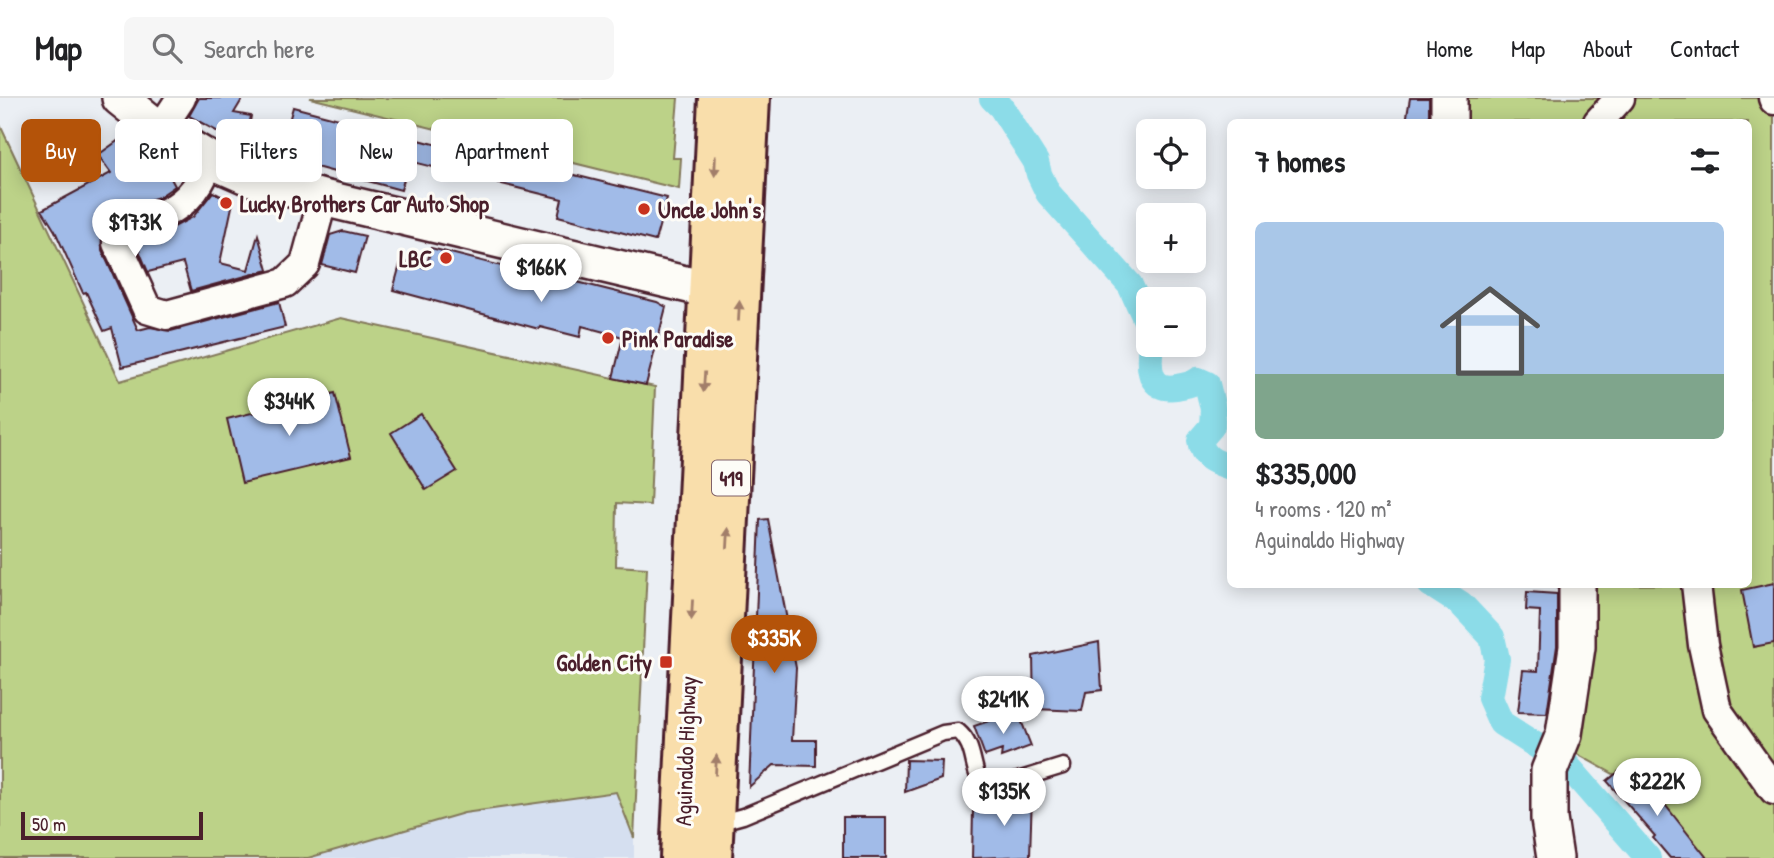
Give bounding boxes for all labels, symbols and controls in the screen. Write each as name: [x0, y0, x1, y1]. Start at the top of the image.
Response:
search box: [124, 17, 614, 80]
text: Map: [35, 26, 82, 70]
icon: search: [148, 29, 186, 67]
text: Search here: [204, 31, 315, 66]
text: Home: [1426, 32, 1473, 64]
text: Map: [1511, 32, 1545, 64]
text: About: [1583, 32, 1632, 64]
text: Contact: [1670, 32, 1739, 64]
chip: Buy: [21, 119, 101, 182]
chip: Rent: [115, 119, 202, 182]
chip: Filters: [216, 119, 322, 182]
chip: New: [336, 119, 417, 182]
chip: Apartment: [431, 119, 573, 182]
map controls: [1136, 119, 1206, 357]
button: locate: [1136, 119, 1206, 189]
text: 7 homes: [1255, 141, 1345, 181]
icon: filters: [1686, 142, 1724, 180]
one-way arrow: [710, 155, 721, 177]
place label: Lucky Brothers Car Auto Shop: [240, 188, 489, 220]
place label: Uncle John's: [658, 194, 761, 225]
marker: Lucky Brothers Car Auto Shop: [218, 195, 234, 211]
pin: $173K: [86, 200, 184, 259]
marker: Uncle John's: [636, 201, 652, 217]
button: +: [1136, 203, 1206, 273]
text: $173K: [108, 206, 162, 237]
place label: LBC: [399, 243, 432, 274]
pin: $166K: [492, 244, 590, 304]
marker: LBC: [438, 250, 454, 266]
text: $166K: [516, 251, 566, 282]
icon: home: [1427, 268, 1553, 394]
button: −: [1136, 287, 1206, 357]
one-way arrow: [734, 300, 745, 322]
place label: Pink Paradise: [622, 323, 734, 354]
marker: Pink Paradise: [600, 330, 616, 346]
one-way arrow: [698, 372, 709, 394]
pin: $344K: [240, 378, 338, 438]
text: $344K: [263, 385, 315, 416]
text: $335,000: [1255, 453, 1356, 493]
road number: 419: [712, 460, 750, 496]
text: 4 rooms · 120 m²: [1255, 493, 1392, 524]
text: Aguinaldo Highway: [1255, 524, 1405, 555]
one-way arrow: [722, 527, 733, 549]
one-way arrow: [686, 599, 697, 621]
pin: $335K: [725, 616, 823, 675]
text: $335K: [747, 622, 801, 653]
place label: Golden City: [556, 647, 652, 679]
marker: Golden City: [658, 654, 674, 670]
street label: Aguinaldo Highway: [667, 675, 703, 827]
pin: $241K: [954, 676, 1052, 736]
text: $241K: [977, 683, 1029, 714]
one-way arrow: [711, 754, 722, 776]
pin: $222K: [1608, 758, 1706, 818]
text: $222K: [1629, 765, 1685, 796]
pin: $135K: [955, 768, 1053, 828]
text: $135K: [978, 775, 1030, 806]
scale bar: [21, 809, 203, 841]
text: 50 m: [32, 811, 66, 837]

